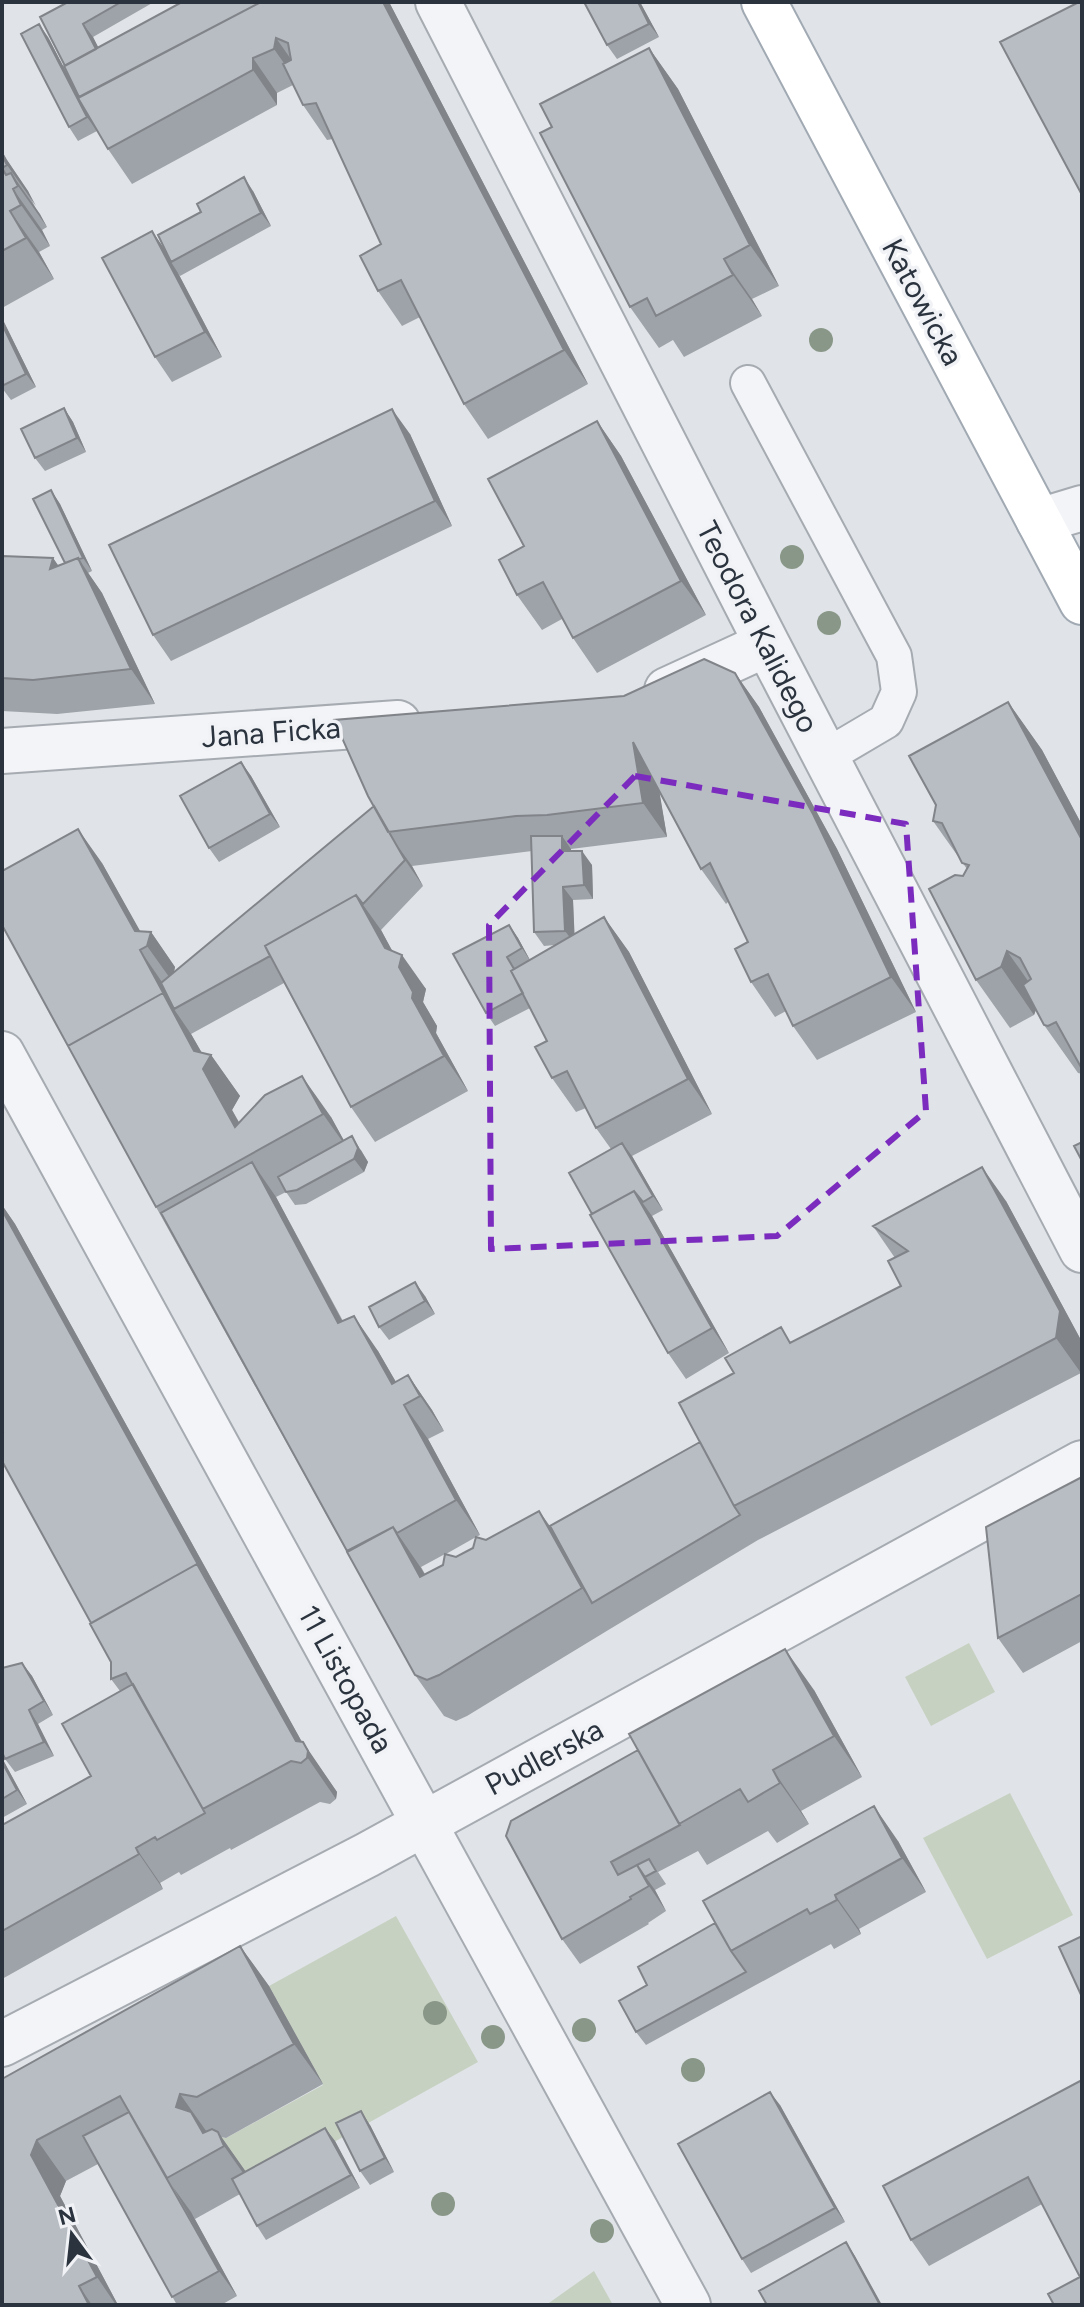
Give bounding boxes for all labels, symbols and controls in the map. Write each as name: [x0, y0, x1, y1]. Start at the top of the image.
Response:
street label: Katowicka: [874, 232, 972, 372]
street label: Teodora Kalidego: [689, 515, 827, 739]
street label: Jana Ficka: [200, 709, 342, 755]
street label: 11 Listopada: [290, 1599, 402, 1759]
street label: Pudlerska: [479, 1711, 609, 1803]
north arrow: [32, 2195, 112, 2275]
text: N: [55, 2201, 79, 2231]

